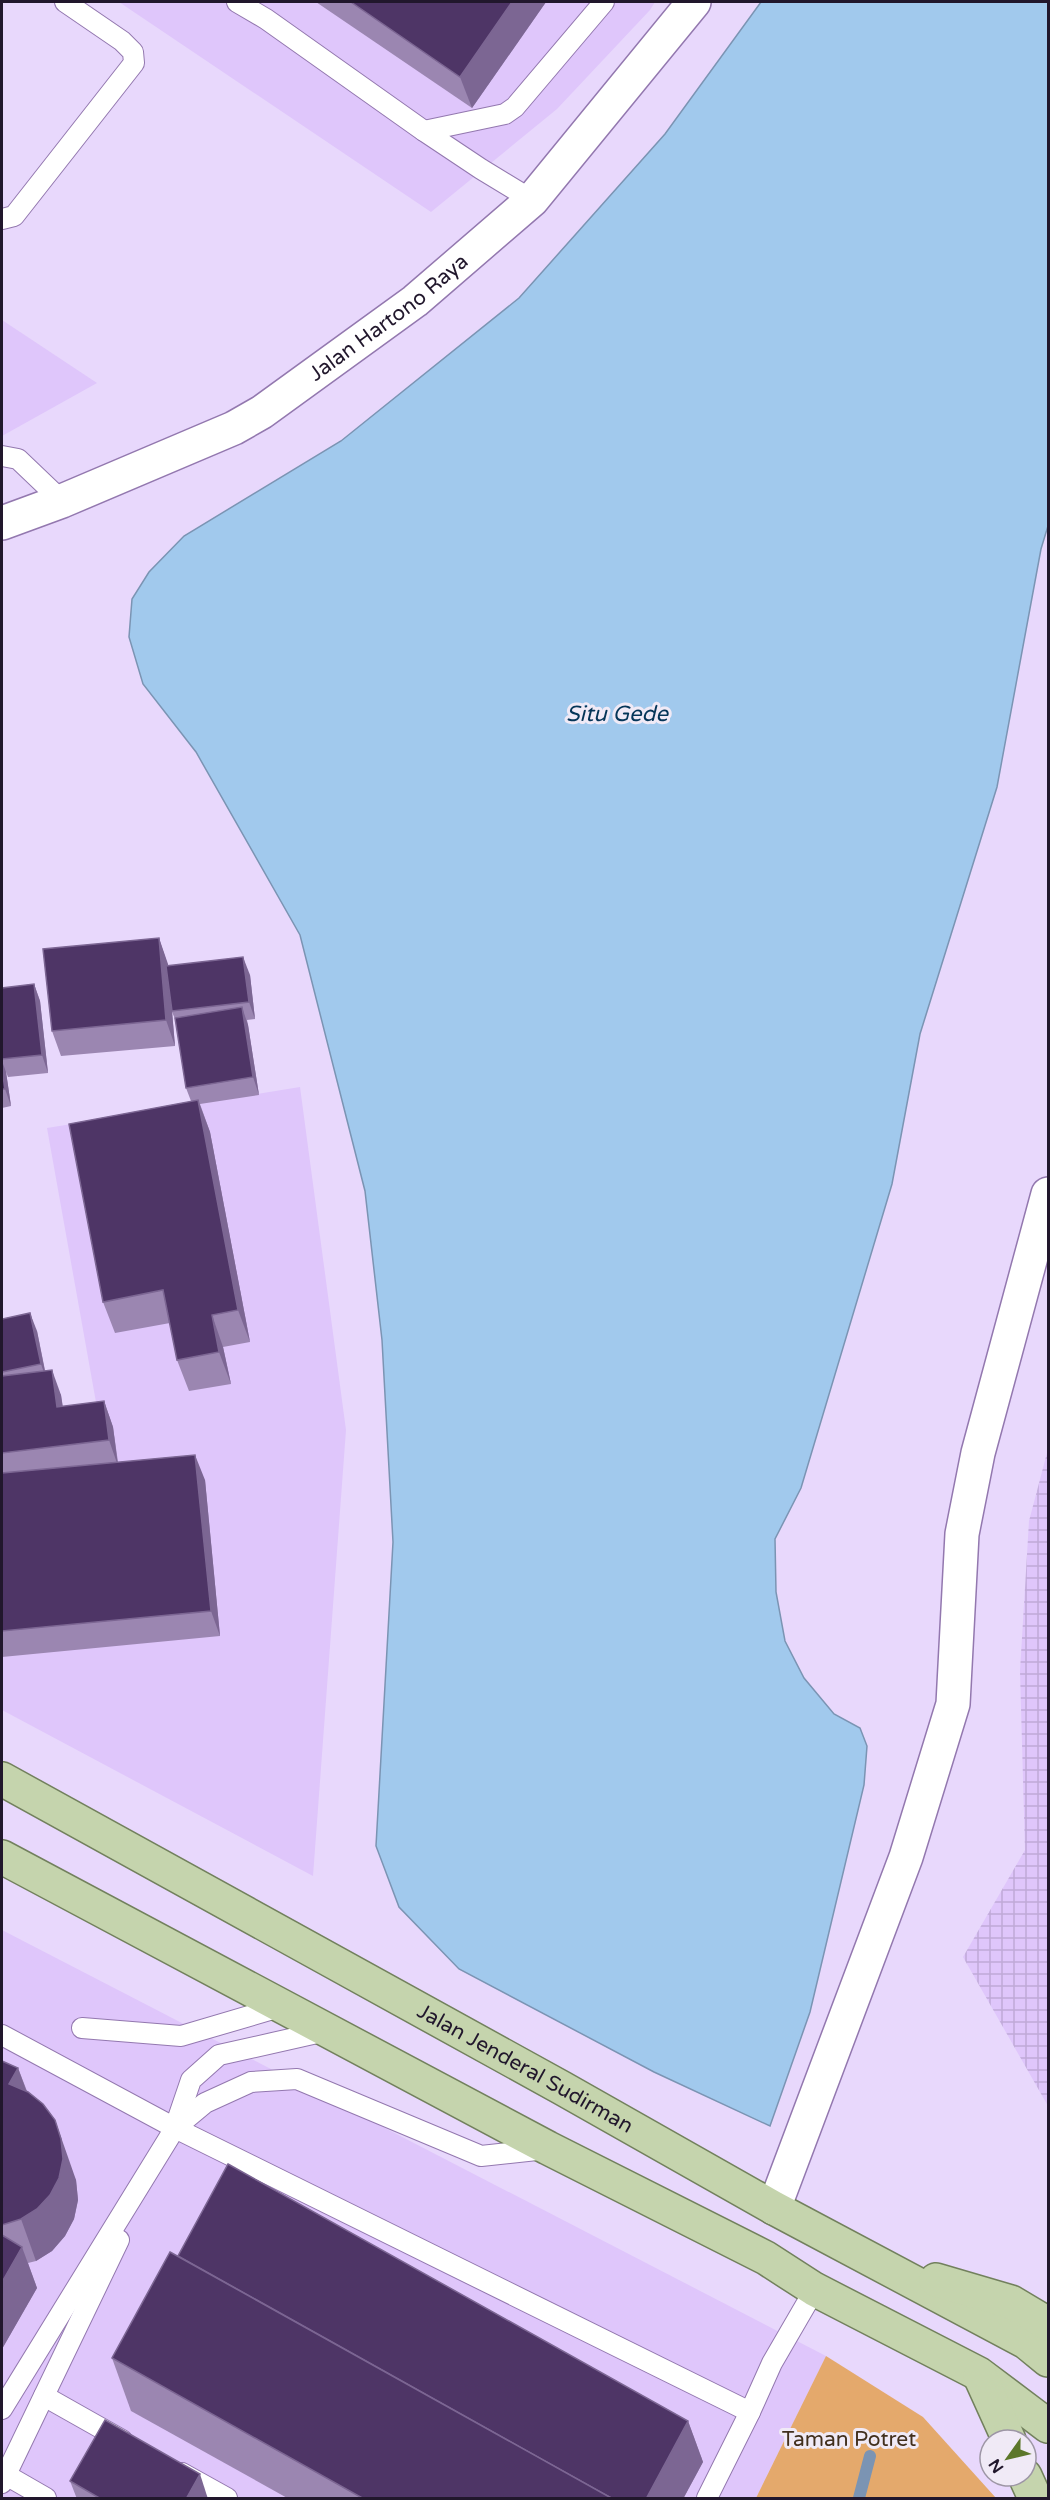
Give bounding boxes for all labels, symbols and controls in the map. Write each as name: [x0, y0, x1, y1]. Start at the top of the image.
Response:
street label: Jalan Hartono Raya: [304, 248, 473, 386]
water label: Situ Gede: [566, 701, 669, 727]
street label: Jalan Jenderal Sudirman: [413, 1998, 638, 2138]
park label: Taman Potret: [782, 2427, 916, 2452]
north arrow: [978, 2428, 1038, 2488]
text: N: [985, 2455, 1008, 2477]

